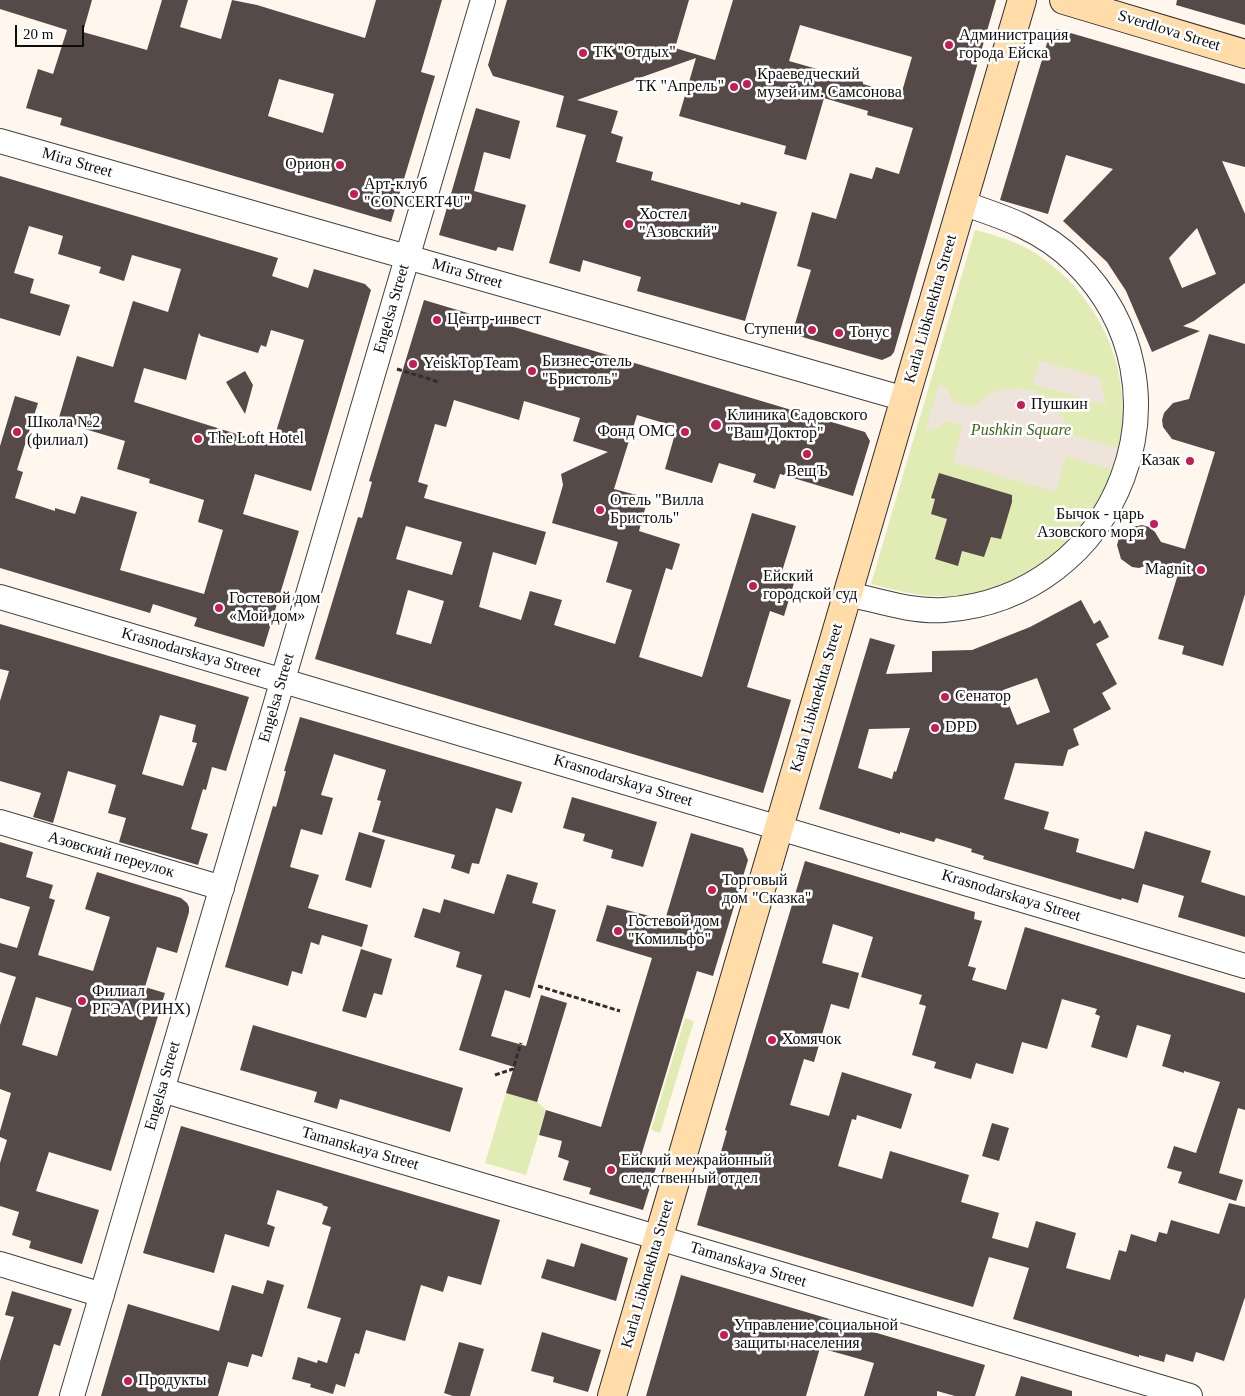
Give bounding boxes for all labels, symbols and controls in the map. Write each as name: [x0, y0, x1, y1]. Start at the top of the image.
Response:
street label: Sverdlova Street: [1115, 6, 1223, 56]
scale bar: [18, 15, 86, 47]
text: 20 m: [23, 26, 53, 42]
place label: Администрация города Ейска: [959, 26, 1068, 64]
marker: Администрация города Ейска: [943, 39, 955, 51]
place label: ТК "Отдых": [593, 43, 676, 63]
marker: ТК "Отдых": [577, 47, 589, 59]
place label: Краеведческий музей им. Самсонова: [757, 65, 902, 103]
place label: ТК "Апрель": [636, 77, 724, 97]
marker: Краеведческий музей им. Самсонова: [741, 78, 753, 90]
marker: ТК "Апрель": [728, 81, 740, 93]
street label: Mira Street: [40, 144, 114, 182]
place label: Орион: [285, 155, 330, 175]
marker: Орион: [334, 159, 346, 171]
place label: Арт-клуб "CONCERT4U": [364, 175, 470, 213]
marker: Арт-клуб "CONCERT4U": [348, 188, 360, 200]
place label: Хостел "Азовский": [639, 205, 717, 243]
marker: Хостел "Азовский": [623, 218, 635, 230]
street label: Karla Libknekhta Street: [901, 232, 961, 386]
street label: Mira Street: [430, 255, 504, 293]
street label: Engelsa Street: [370, 262, 414, 356]
place label: Центр-инвест: [447, 310, 541, 330]
marker: Центр-инвест: [431, 314, 443, 326]
place label: Ступени: [744, 320, 802, 340]
place label: Тонус: [849, 323, 889, 343]
marker: Ступени: [806, 324, 818, 336]
marker: Тонус: [833, 327, 845, 339]
place label: Бизнес-отель "Бристоль": [542, 352, 632, 390]
place label: YeiskTopTeam: [423, 354, 519, 374]
marker: YeiskTopTeam: [407, 358, 419, 370]
marker: Бизнес-отель "Бристоль": [526, 365, 538, 377]
place label: Пушкин: [1031, 395, 1088, 415]
marker: Пушкин: [1015, 399, 1027, 411]
place label: Клиника Садовского "Ваш Доктор": [727, 406, 868, 444]
place label: Школа №2 (филиал): [27, 413, 100, 451]
marker: Клиника Садовского "Ваш Доктор": [709, 418, 723, 432]
park label: Pushkin Square: [971, 421, 1071, 441]
place label: Фонд ОМС: [597, 422, 675, 442]
marker: Школа №2 (филиал): [11, 426, 23, 438]
marker: Фонд ОМС: [679, 426, 691, 438]
place label: The Loft Hotel: [208, 429, 304, 449]
marker: The Loft Hotel: [192, 433, 204, 445]
marker: ВещЪ: [801, 448, 813, 460]
place label: Казак: [1141, 451, 1180, 471]
marker: Казак: [1184, 455, 1196, 467]
place label: ВещЪ: [786, 462, 828, 482]
place label: Отель "Вилла Бристоль": [610, 491, 704, 529]
marker: Отель "Вилла Бристоль": [594, 504, 606, 516]
place label: Бычок - царь Азовского моря: [1037, 505, 1144, 543]
marker: Бычок - царь Азовского моря: [1148, 518, 1160, 530]
place label: Magnit: [1145, 560, 1191, 580]
marker: Magnit: [1195, 564, 1207, 576]
place label: Ейский городской суд: [763, 567, 857, 605]
marker: Ейский городской суд: [747, 580, 759, 592]
place label: Гостевой дом «Мой дом»: [229, 589, 320, 627]
marker: Гостевой дом «Мой дом»: [213, 602, 225, 614]
street label: Karla Libknekhta Street: [787, 621, 847, 775]
street label: Krasnodarskaya Street: [119, 624, 263, 682]
street label: Engelsa Street: [255, 651, 299, 745]
place label: Сенатор: [955, 687, 1011, 707]
marker: Сенатор: [939, 691, 951, 703]
place label: DPD: [945, 718, 977, 738]
marker: DPD: [929, 722, 941, 734]
street label: Krasnodarskaya Street: [551, 751, 695, 811]
street label: Азовский переулок: [46, 828, 176, 882]
street label: Krasnodarskaya Street: [939, 866, 1083, 926]
place label: Торговый дом "Сказка": [722, 871, 811, 909]
marker: Торговый дом "Сказка": [706, 884, 718, 896]
place label: Гостевой дом "Комильфо": [628, 912, 719, 950]
marker: Гостевой дом "Комильфо": [612, 925, 624, 937]
place label: Филиал РГЭА (РИНХ): [92, 982, 190, 1020]
marker: Филиал РГЭА (РИНХ): [76, 995, 88, 1007]
place label: Хомячок: [782, 1030, 842, 1050]
marker: Хомячок: [766, 1034, 778, 1046]
street label: Engelsa Street: [141, 1039, 185, 1133]
street label: Tamanskaya Street: [299, 1123, 421, 1175]
place label: Ейский межрайонный следственный отдел: [621, 1151, 772, 1189]
marker: Ейский межрайонный следственный отдел: [605, 1164, 617, 1176]
street label: Karla Libknekhta Street: [618, 1197, 678, 1351]
street label: Tamanskaya Street: [687, 1238, 809, 1292]
place label: Управление социальной защиты населения: [734, 1316, 898, 1354]
marker: Управление социальной защиты населения: [718, 1329, 730, 1341]
place label: Продукты: [138, 1371, 207, 1391]
marker: Продукты: [122, 1375, 134, 1387]

